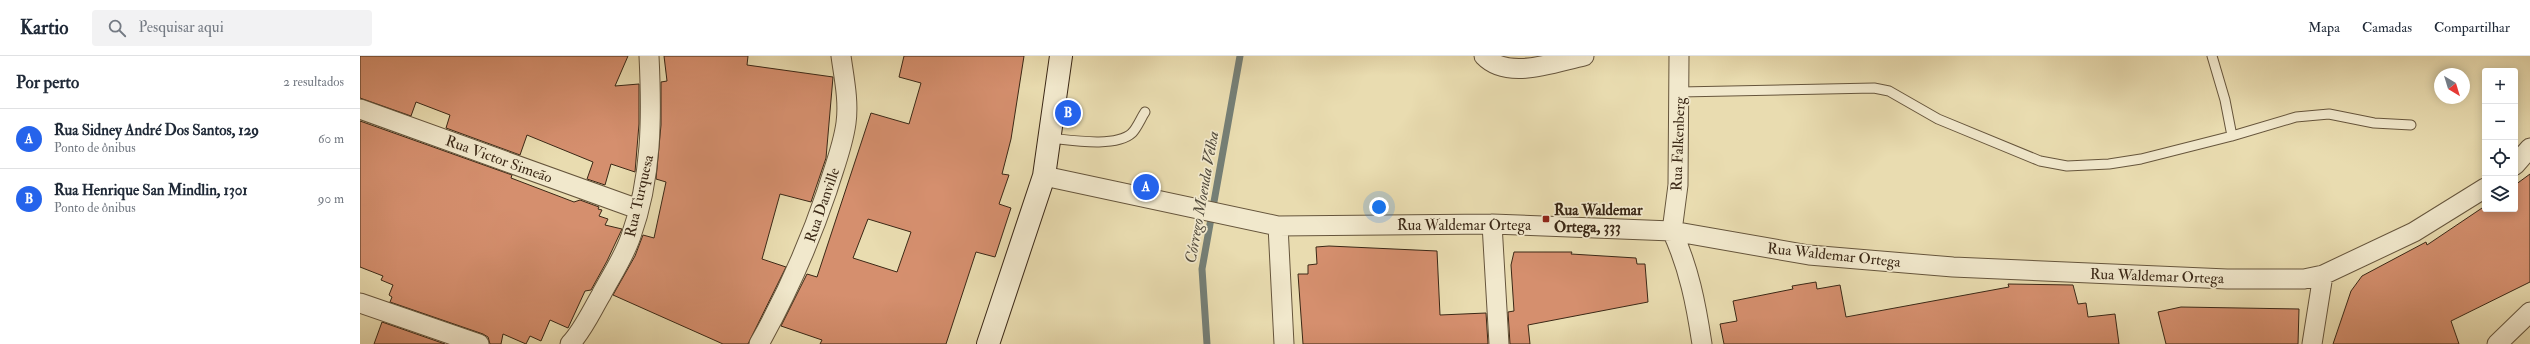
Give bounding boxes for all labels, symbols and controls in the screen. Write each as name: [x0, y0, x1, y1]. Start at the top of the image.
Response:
search box: [92, 10, 372, 46]
text: Kartio: [20, 16, 68, 40]
icon: search: [106, 17, 128, 39]
text: Pesquisar aqui: [138, 18, 224, 37]
text: Mapa: [2308, 19, 2340, 36]
text: Camadas: [2362, 19, 2412, 36]
text: Compartilhar: [2434, 19, 2510, 36]
north arrow: [2434, 68, 2470, 104]
map controls: [2482, 68, 2518, 212]
button: +: [2482, 68, 2518, 104]
text: Por perto: [16, 72, 79, 93]
text: 2 resultados: [283, 74, 344, 90]
street label: Rua Falkenberg: [1667, 96, 1690, 191]
pin: B: [1055, 98, 1081, 128]
button: −: [2482, 104, 2518, 140]
text: Rua Sidney André Dos Santos, 129: [54, 121, 259, 140]
water label: Córrego Moenda Velha: [1181, 130, 1223, 265]
text: A: [25, 131, 33, 147]
text: 60 m: [318, 131, 344, 147]
street label: Rua Victor Simeão: [443, 131, 555, 188]
text: Ponto de ônibus: [54, 140, 136, 156]
button: locate: [2482, 140, 2518, 176]
street label: Rua Turquesa: [621, 152, 658, 239]
street label: Rua Danville: [801, 165, 844, 245]
pin: A: [1133, 172, 1159, 202]
button: layers: [2482, 176, 2518, 212]
text: Rua Henrique San Mindlin, 1301: [54, 181, 248, 200]
text: B: [25, 191, 33, 207]
text: 90 m: [318, 191, 344, 207]
your location: [1369, 197, 1389, 217]
text: Ponto de ônibus: [54, 200, 136, 216]
place label: Rua Waldemar Ortega, 333: [1554, 201, 1643, 238]
marker: Rua Waldemar Ortega, 333: [1541, 214, 1551, 224]
street label: Rua Waldemar Ortega: [1397, 216, 1532, 235]
street label: Rua Waldemar Ortega: [1766, 239, 1903, 272]
street label: Rua Waldemar Ortega: [2090, 265, 2225, 288]

